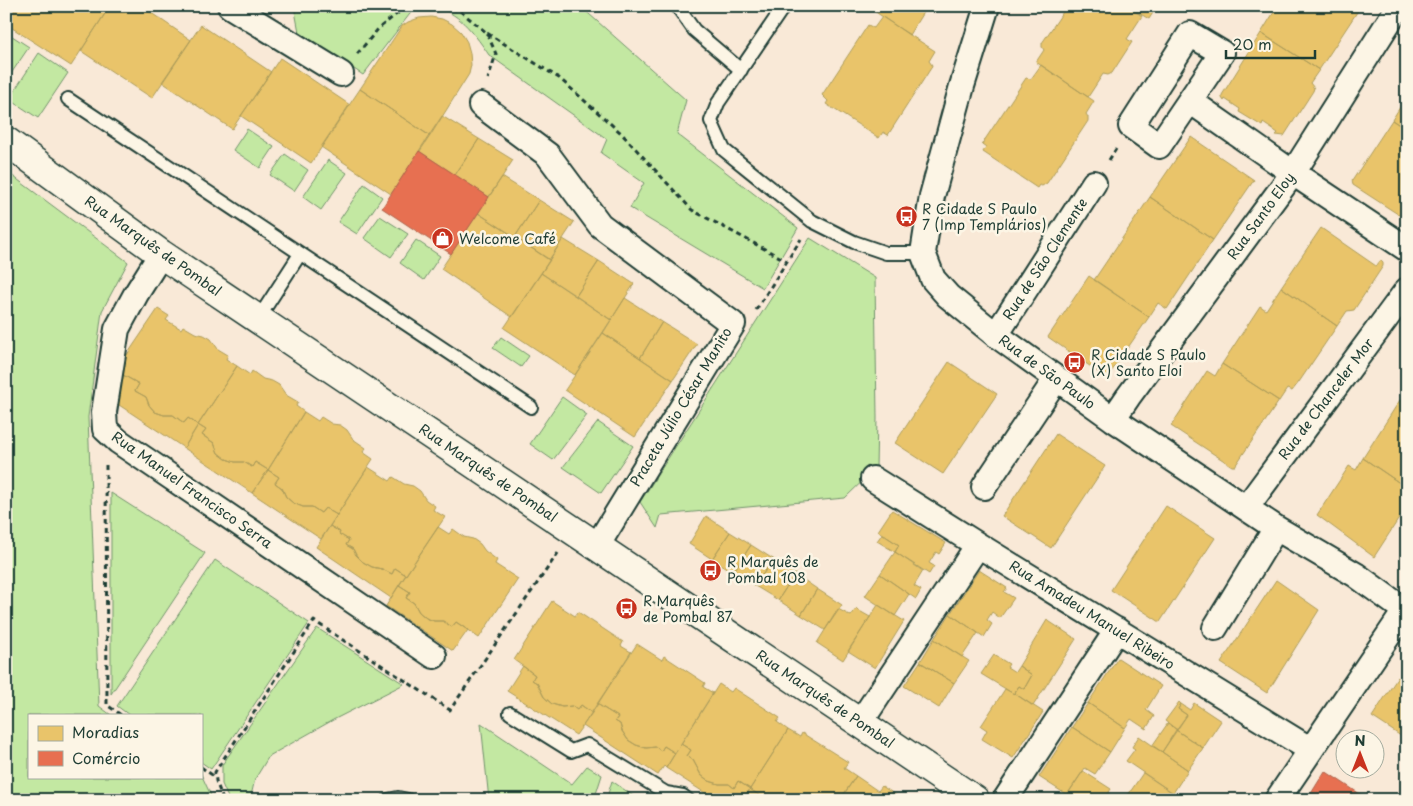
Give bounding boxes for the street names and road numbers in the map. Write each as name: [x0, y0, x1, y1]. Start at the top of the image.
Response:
street label: Rua Santo Eloy: [1222, 168, 1299, 264]
street label: Rua Marquês de Pombal: [81, 190, 226, 301]
street label: Rua de São Clemente: [997, 194, 1092, 324]
street label: Praceta Júlio César Manito: [625, 323, 737, 490]
street label: Rua de São Paulo: [995, 329, 1100, 414]
street label: Rua de Chanceler Mor: [1273, 333, 1379, 464]
street label: Rua Marquês de Pombal: [415, 418, 562, 527]
street label: Rua Manuel Francisco Serra: [108, 426, 277, 553]
street label: Rua Amadeu Manuel Ribeiro: [1005, 555, 1179, 674]
street label: Rua Marquês de Pombal: [752, 644, 899, 753]

